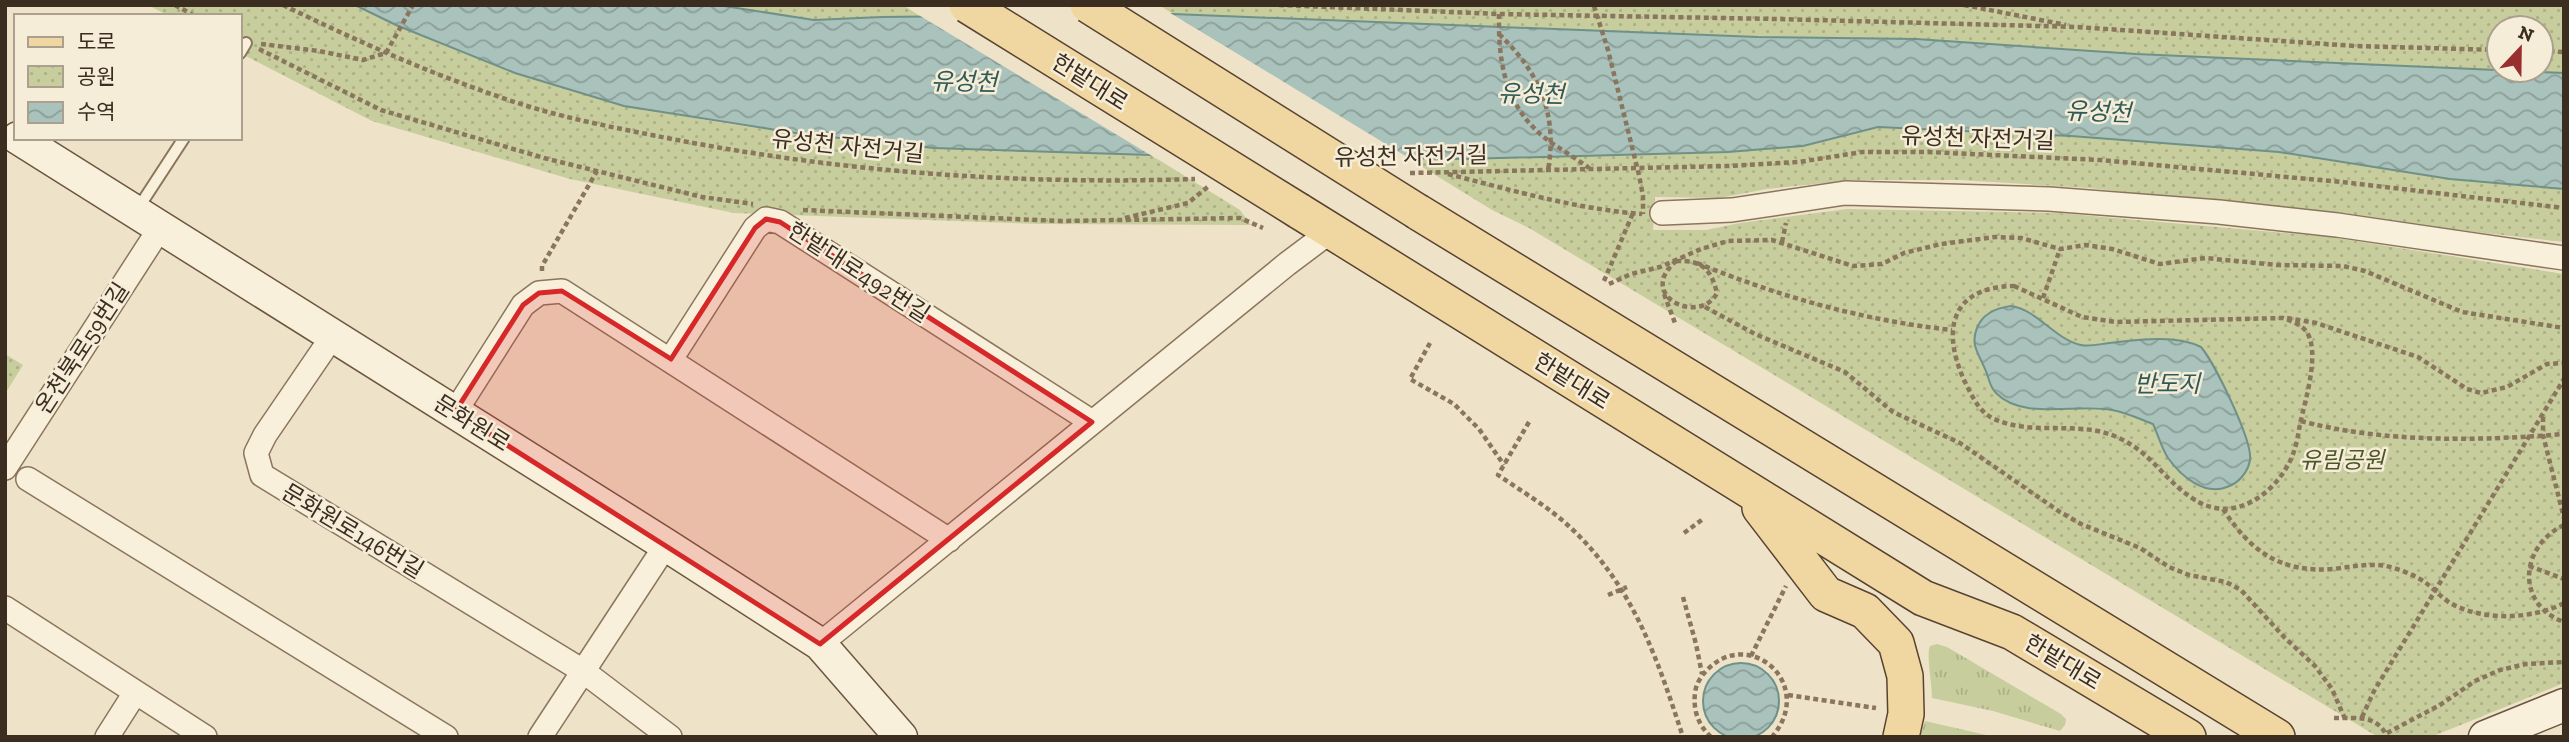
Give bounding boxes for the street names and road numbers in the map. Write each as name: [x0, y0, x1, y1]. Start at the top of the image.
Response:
street label: 한밭대로: [1047, 48, 1133, 116]
street label: 유성천 자전거길: [1901, 121, 2055, 155]
street label: 유성천 자전거길: [770, 124, 926, 168]
street label: 유성천 자전거길: [1334, 141, 1488, 171]
street label: 한밭대로492번길: [783, 216, 935, 328]
street label: 온천북로59번길: [29, 277, 135, 419]
street label: 한밭대로: [1529, 347, 1615, 415]
street label: 문화원로: [429, 389, 515, 457]
street label: 문화원로146번길: [277, 478, 429, 584]
street label: 한밭대로: [2020, 628, 2106, 696]

